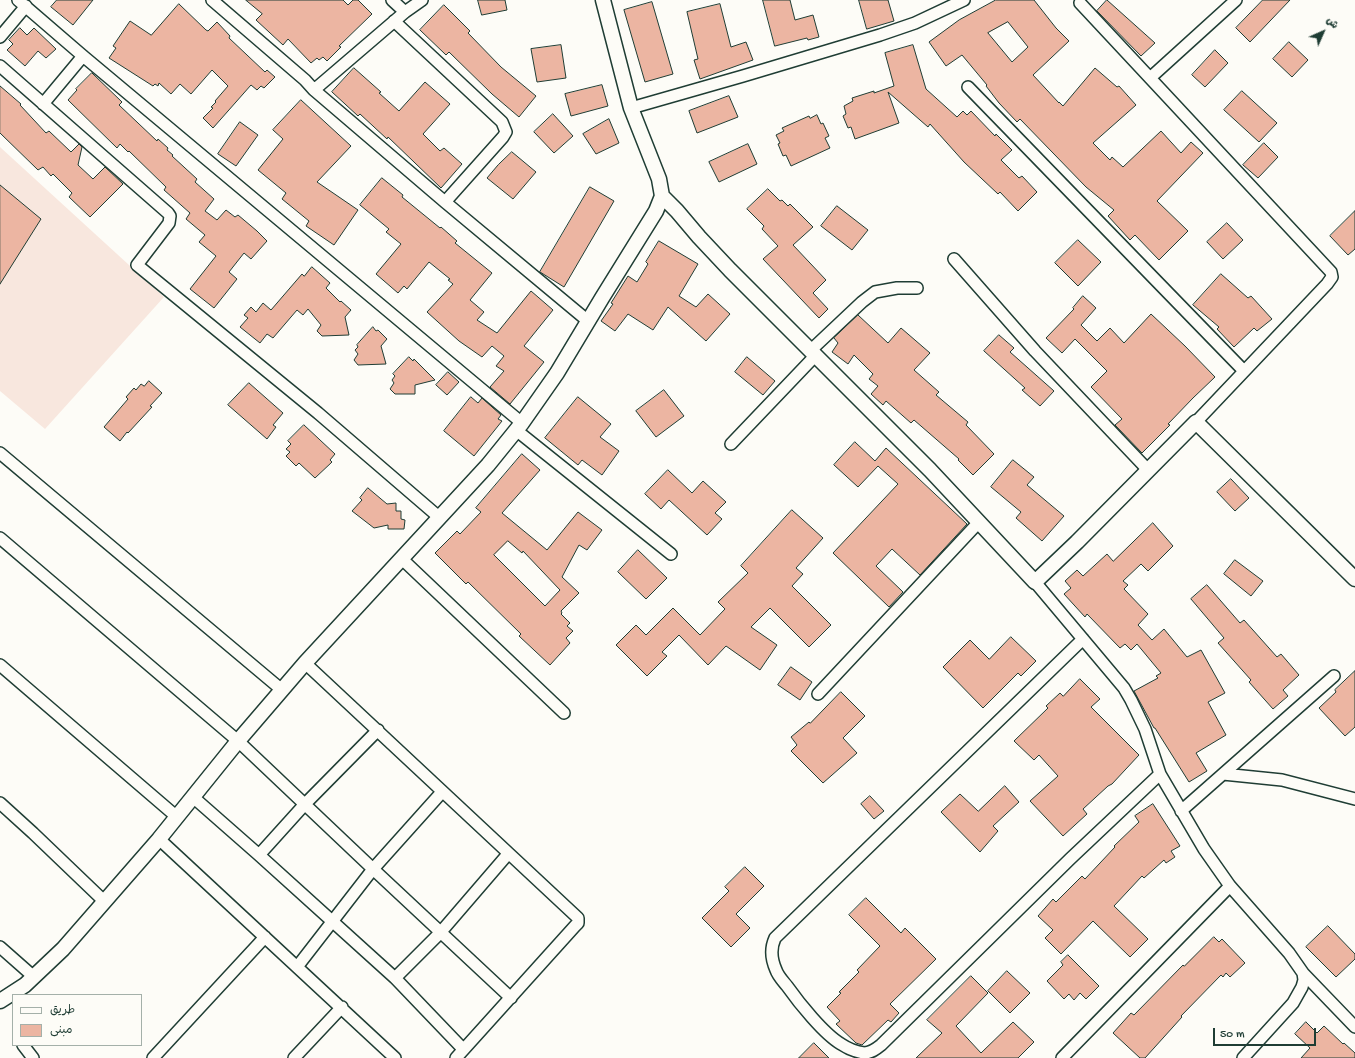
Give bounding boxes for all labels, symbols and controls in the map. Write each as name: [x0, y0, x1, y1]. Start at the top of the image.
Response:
north arrow: [1303, 12, 1343, 52]
text: ش: [1323, 15, 1340, 32]
legend: [12, 994, 142, 1046]
text: طريق: [50, 1004, 75, 1018]
scale bar: [1215, 1020, 1318, 1046]
text: مبنى: [50, 1024, 73, 1038]
text: 50 m: [1220, 1028, 1245, 1042]

